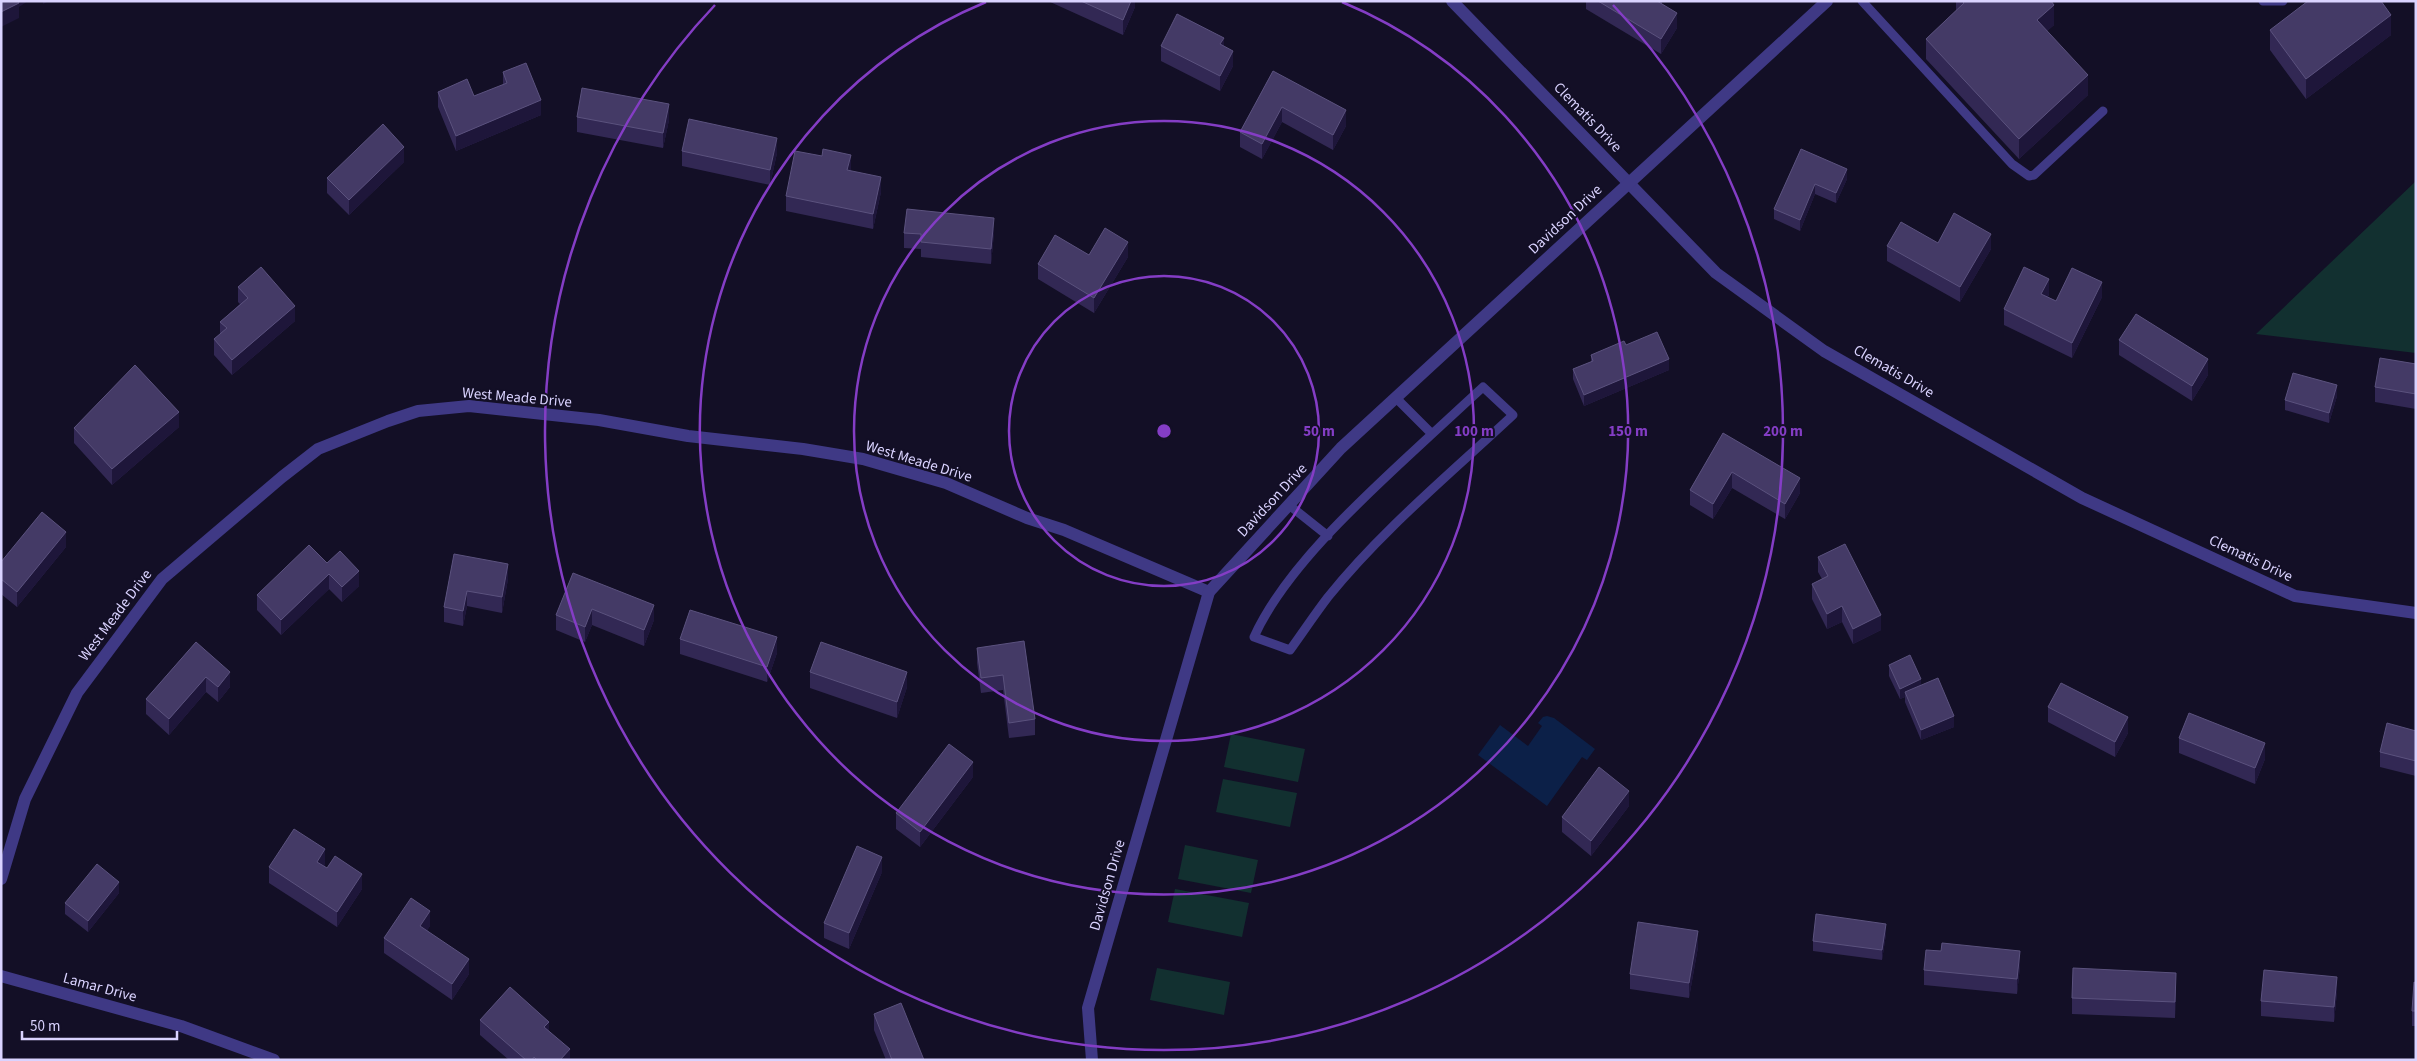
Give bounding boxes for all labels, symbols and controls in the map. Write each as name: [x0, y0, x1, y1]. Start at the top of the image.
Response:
street label: Clematis Drive: [1549, 78, 1627, 157]
street label: Davidson Drive: [1524, 180, 1607, 259]
street label: Clematis Drive: [1849, 340, 1938, 403]
street label: West Meade Drive: [461, 382, 573, 413]
text: 50 m: [1303, 421, 1335, 442]
text: 100 m: [1454, 421, 1494, 442]
text: 150 m: [1608, 421, 1648, 442]
text: 200 m: [1763, 421, 1803, 442]
centre of rings: [1155, 422, 1173, 440]
street label: West Meade Drive: [863, 435, 975, 488]
street label: Davidson Drive: [1233, 459, 1312, 542]
street label: Clematis Drive: [2205, 530, 2296, 587]
street label: West Meade Drive: [74, 565, 157, 666]
street label: Davidson Drive: [1084, 837, 1131, 933]
street label: Lamar Drive: [61, 968, 139, 1007]
scale bar: [22, 1008, 178, 1040]
text: 50 m: [30, 1016, 60, 1037]

